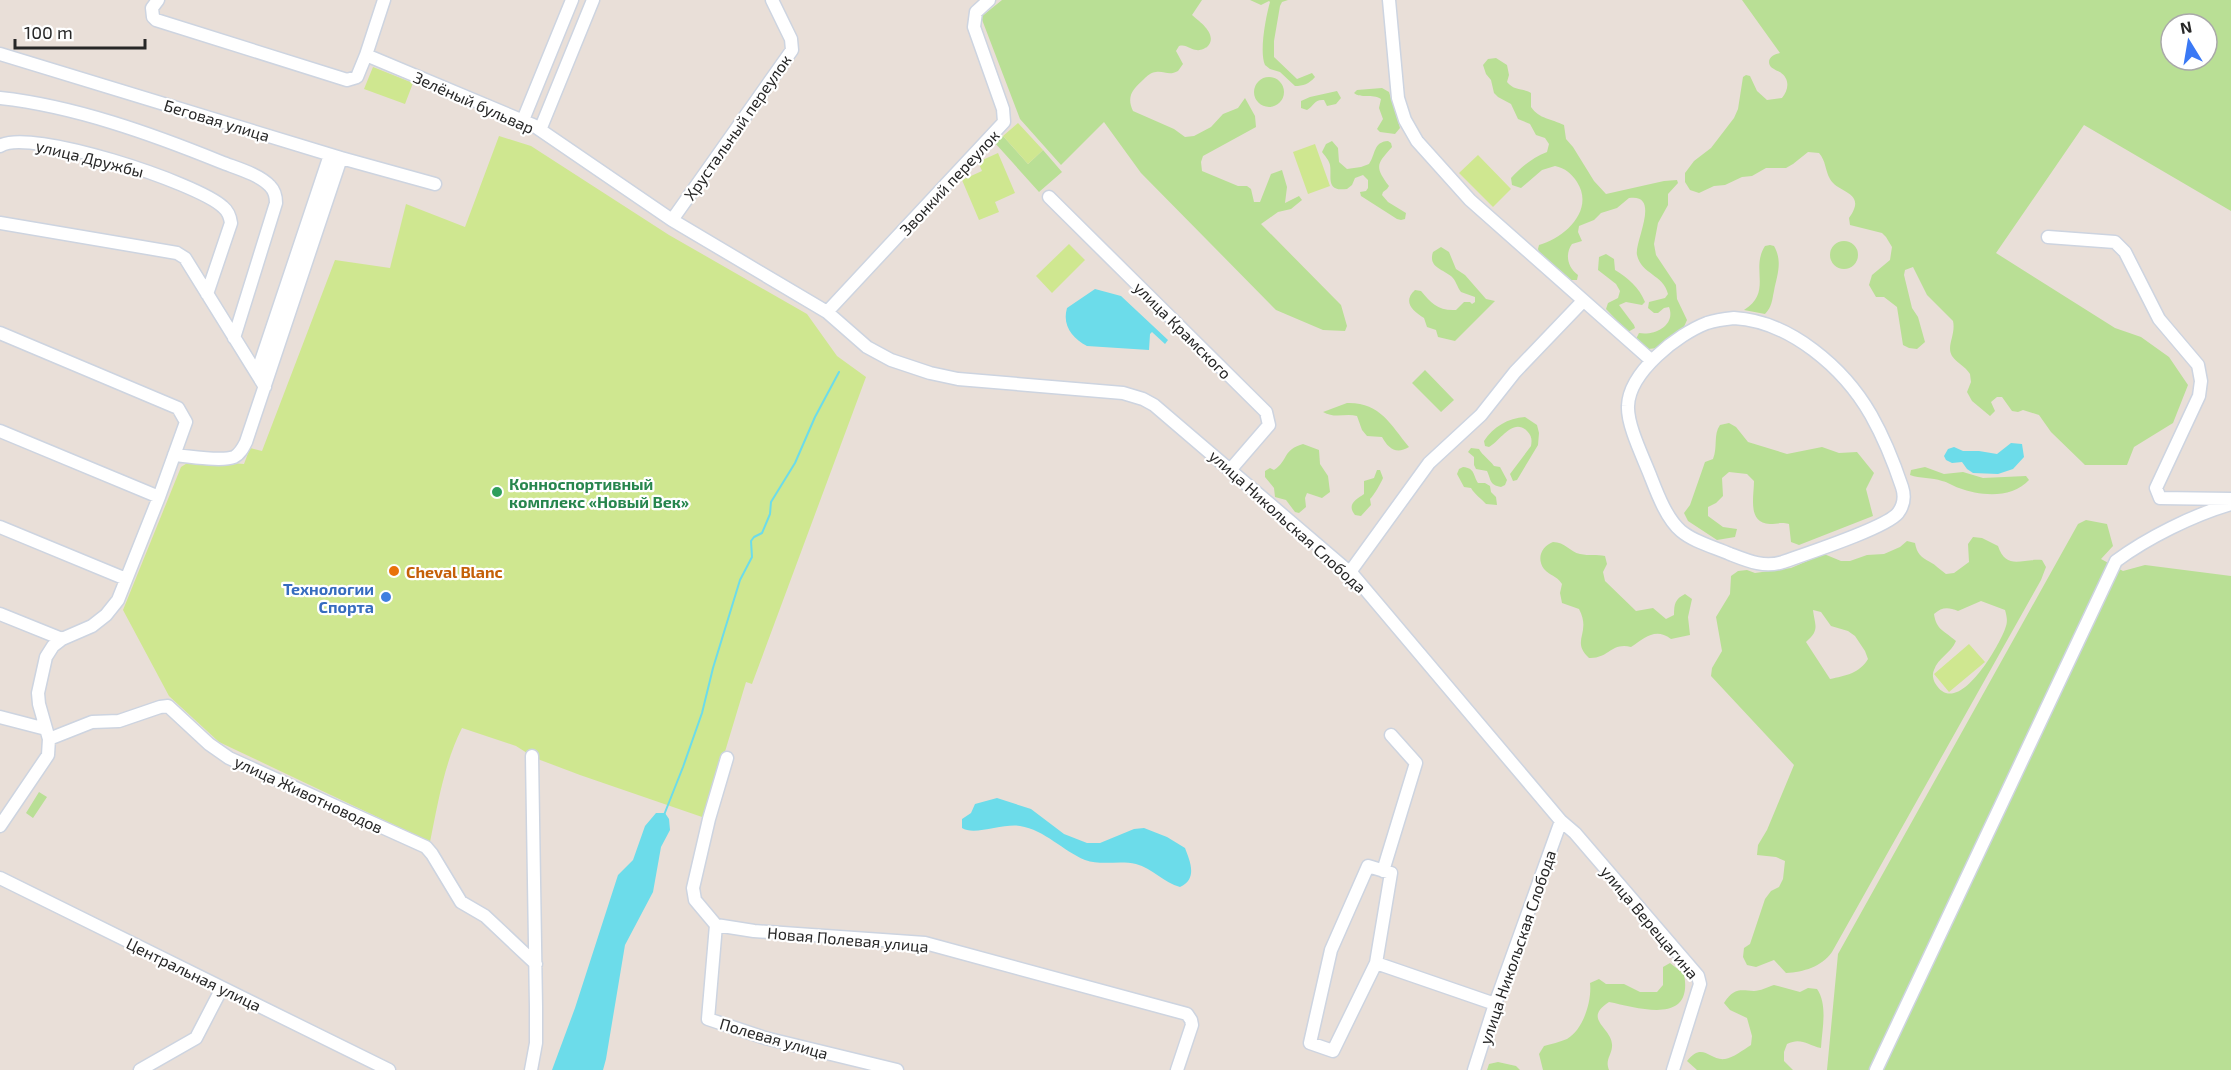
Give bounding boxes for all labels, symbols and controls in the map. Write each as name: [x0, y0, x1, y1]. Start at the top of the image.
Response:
scale bar: [15, 12, 146, 50]
north arrow: [2159, 12, 2219, 72]
text: N: [2179, 16, 2194, 37]
text: 100 m: [24, 21, 73, 43]
street label: Хрустальный переулок: [679, 50, 796, 204]
street label: Зелёный бульвар: [410, 67, 537, 138]
street label: Беговая улица: [162, 95, 272, 146]
street label: Звонкий переулок: [895, 125, 1004, 239]
street label: улица Дружбы: [34, 135, 146, 182]
street label: улица Крамского: [1130, 277, 1236, 383]
street label: улица Никольская Слобода: [1205, 446, 1370, 597]
place label: Конноспортивный комплекс «Новый Век»: [509, 474, 689, 511]
marker: Конноспортивный комплекс «Новый Век»: [490, 485, 504, 499]
place label: Cheval Blanc: [406, 562, 503, 581]
marker: Cheval Blanc: [387, 564, 401, 578]
place label: Технологии Спорта: [283, 579, 374, 616]
marker: Технологии Спорта: [379, 590, 393, 604]
street label: улица Животноводов: [231, 751, 386, 838]
street label: улица Никольская Слобода: [1475, 847, 1560, 1047]
street label: улица Верещагина: [1596, 862, 1703, 983]
street label: Новая Полевая улица: [767, 922, 929, 957]
street label: Центральная улица: [123, 933, 264, 1016]
street label: Полевая улица: [717, 1013, 830, 1064]

